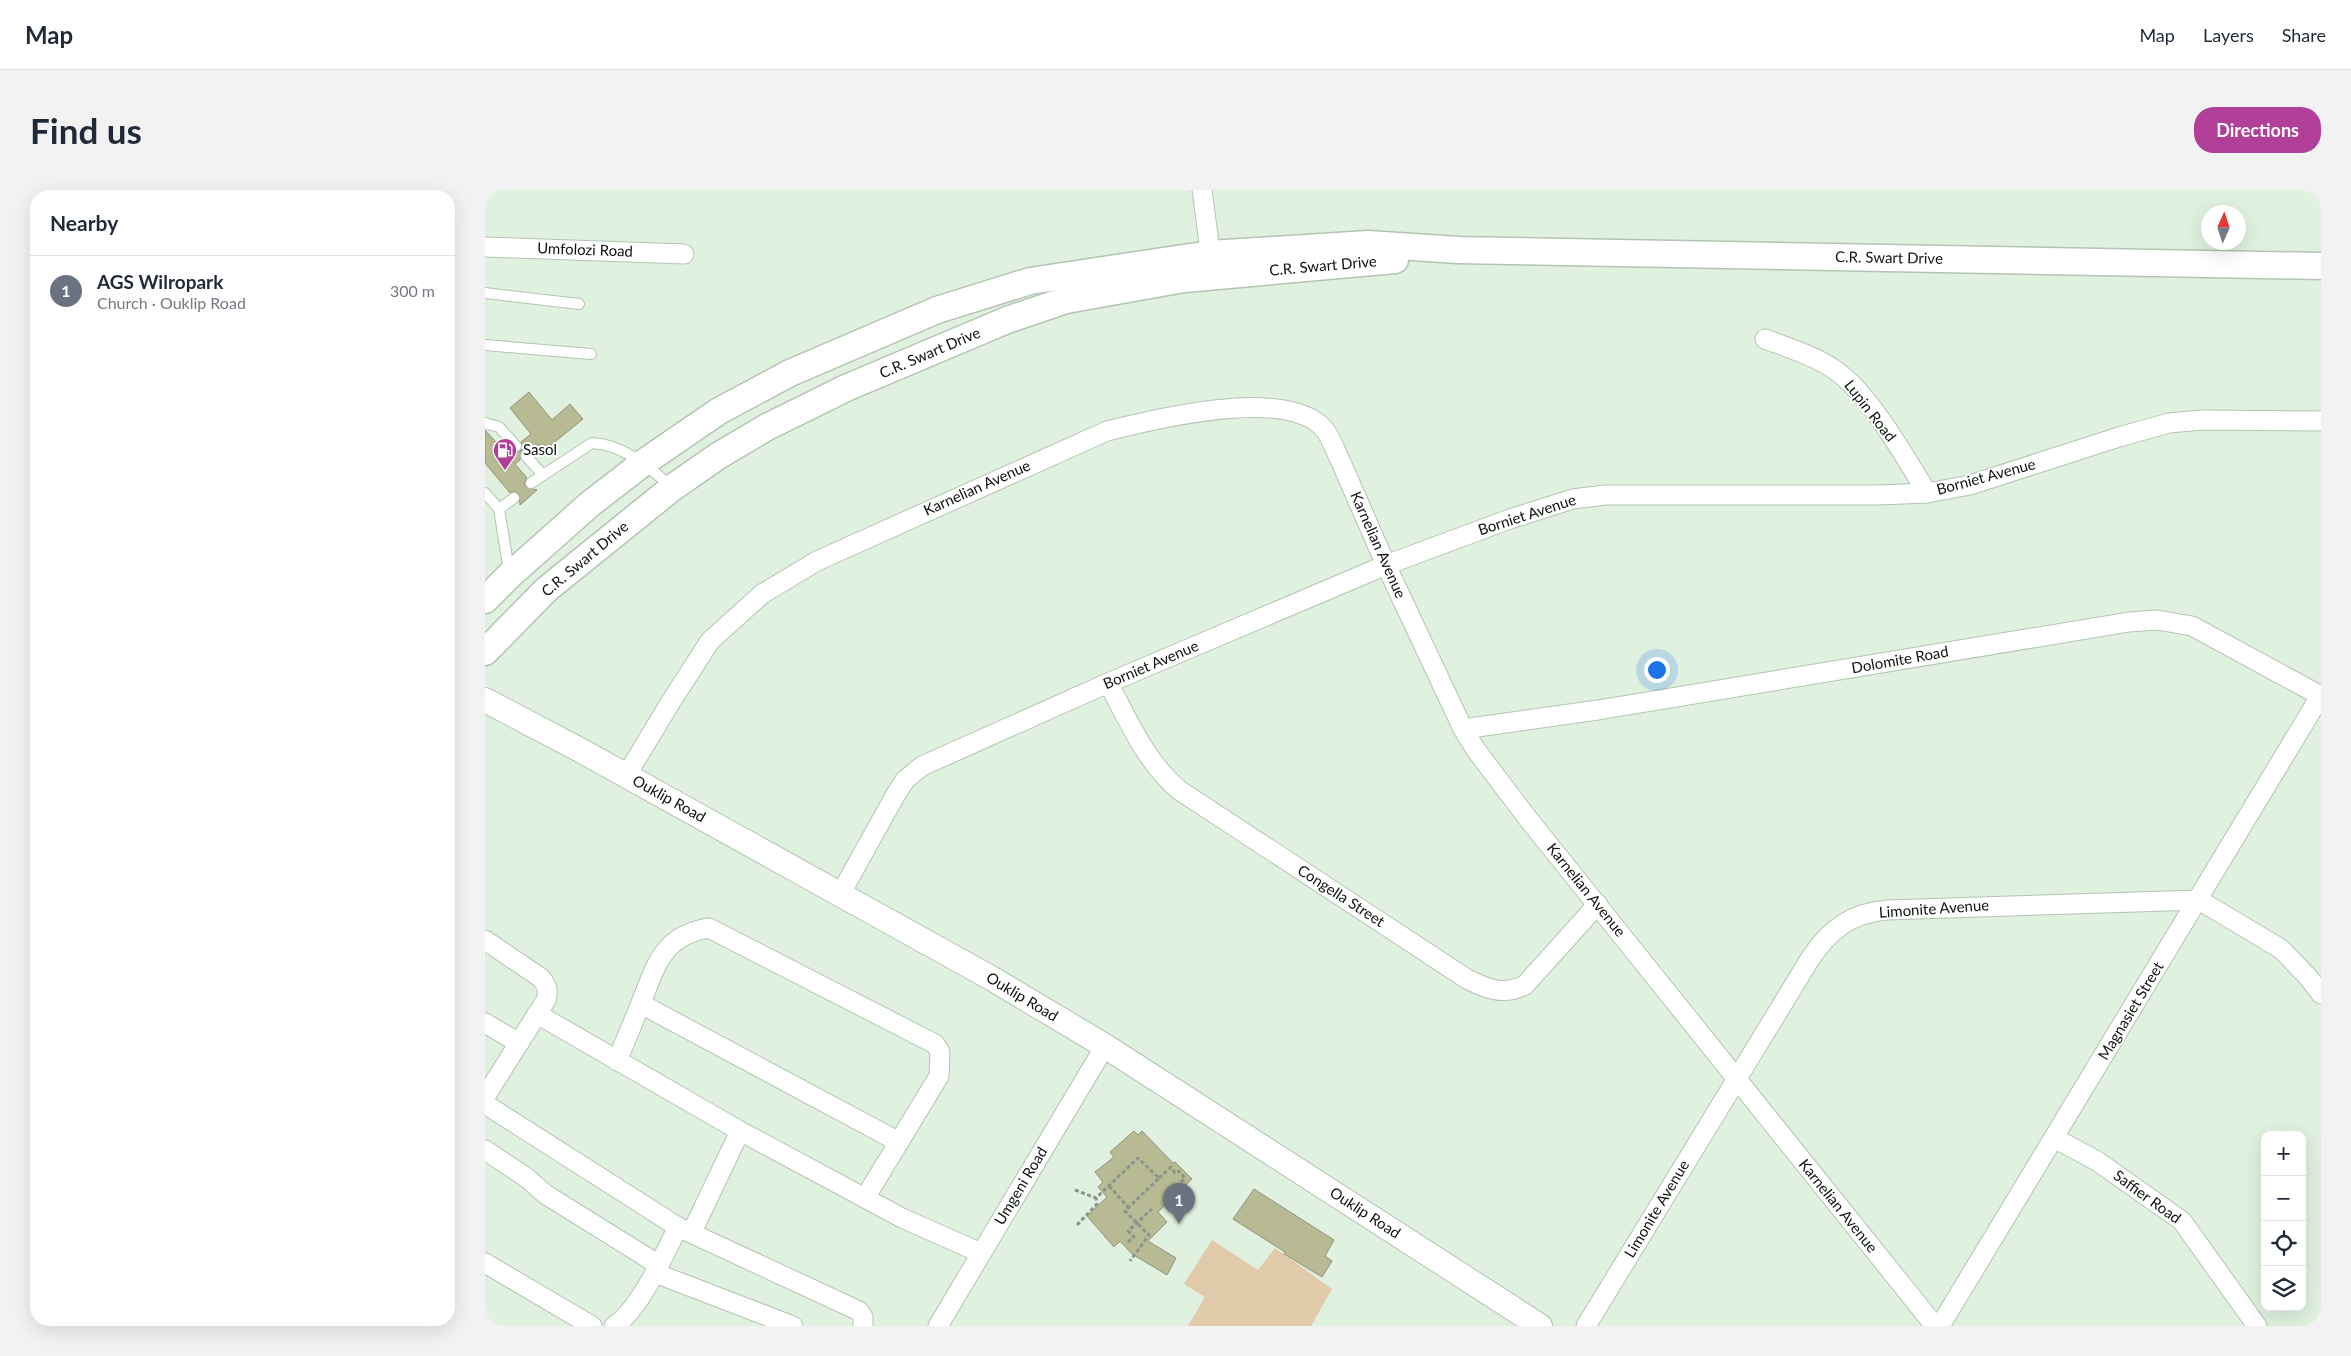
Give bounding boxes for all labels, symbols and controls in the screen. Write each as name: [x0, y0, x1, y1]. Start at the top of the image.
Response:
text: Map: [25, 20, 73, 49]
text: Map: [2139, 24, 2175, 46]
text: Layers: [2203, 24, 2254, 46]
text: Share: [2282, 24, 2326, 46]
button: Directions: [2194, 107, 2321, 153]
text: Find us: [30, 109, 142, 151]
north arrow: [2201, 205, 2246, 250]
text: Nearby: [50, 210, 118, 235]
street label: Umfolozi Road: [537, 238, 633, 260]
street label: C.R. Swart Drive: [1835, 247, 1943, 267]
street label: C.R. Swart Drive: [1268, 251, 1377, 279]
text: AGS Wilropark: [97, 270, 223, 293]
text: 1: [61, 281, 71, 300]
text: 300 m: [390, 281, 435, 300]
text: Church · Ouklip Road: [97, 293, 246, 312]
street label: C.R. Swart Drive: [876, 323, 983, 381]
street label: Lupin Road: [1841, 376, 1900, 445]
fuel station icon: Sasol: [492, 437, 518, 471]
place label: Sasol: [523, 440, 557, 458]
street label: Borniet Avenue: [1934, 454, 2037, 498]
street label: Karnelian Avenue: [920, 455, 1033, 519]
street label: Karnelian Avenue: [1347, 488, 1411, 601]
street label: Borniet Avenue: [1476, 490, 1578, 538]
street label: C.R. Swart Drive: [537, 517, 631, 600]
street label: Borniet Avenue: [1100, 636, 1201, 692]
street label: Dolomite Road: [1850, 642, 1950, 676]
your location: [1644, 657, 1670, 683]
street label: Ouklip Road: [630, 771, 709, 826]
street label: Karnelian Avenue: [1544, 839, 1630, 940]
street label: Congella Street: [1295, 860, 1389, 930]
street label: Limonite Avenue: [1878, 895, 1990, 921]
street label: Magnasiet Street: [2094, 958, 2167, 1063]
street label: Ouklip Road: [983, 968, 1062, 1025]
map controls: [2261, 1131, 2306, 1311]
button: +: [2261, 1131, 2306, 1176]
street label: Umgeni Road: [990, 1143, 1050, 1228]
street label: Karnelian Avenue: [1796, 1155, 1882, 1256]
street label: Limonite Avenue: [1620, 1156, 1692, 1260]
street label: Saffier Road: [2110, 1166, 2185, 1227]
button: −: [2261, 1176, 2306, 1221]
pin: 1: [1163, 1183, 1195, 1224]
street label: Ouklip Road: [1327, 1183, 1404, 1242]
button: locate: [2261, 1221, 2306, 1266]
button: layers: [2261, 1266, 2306, 1311]

